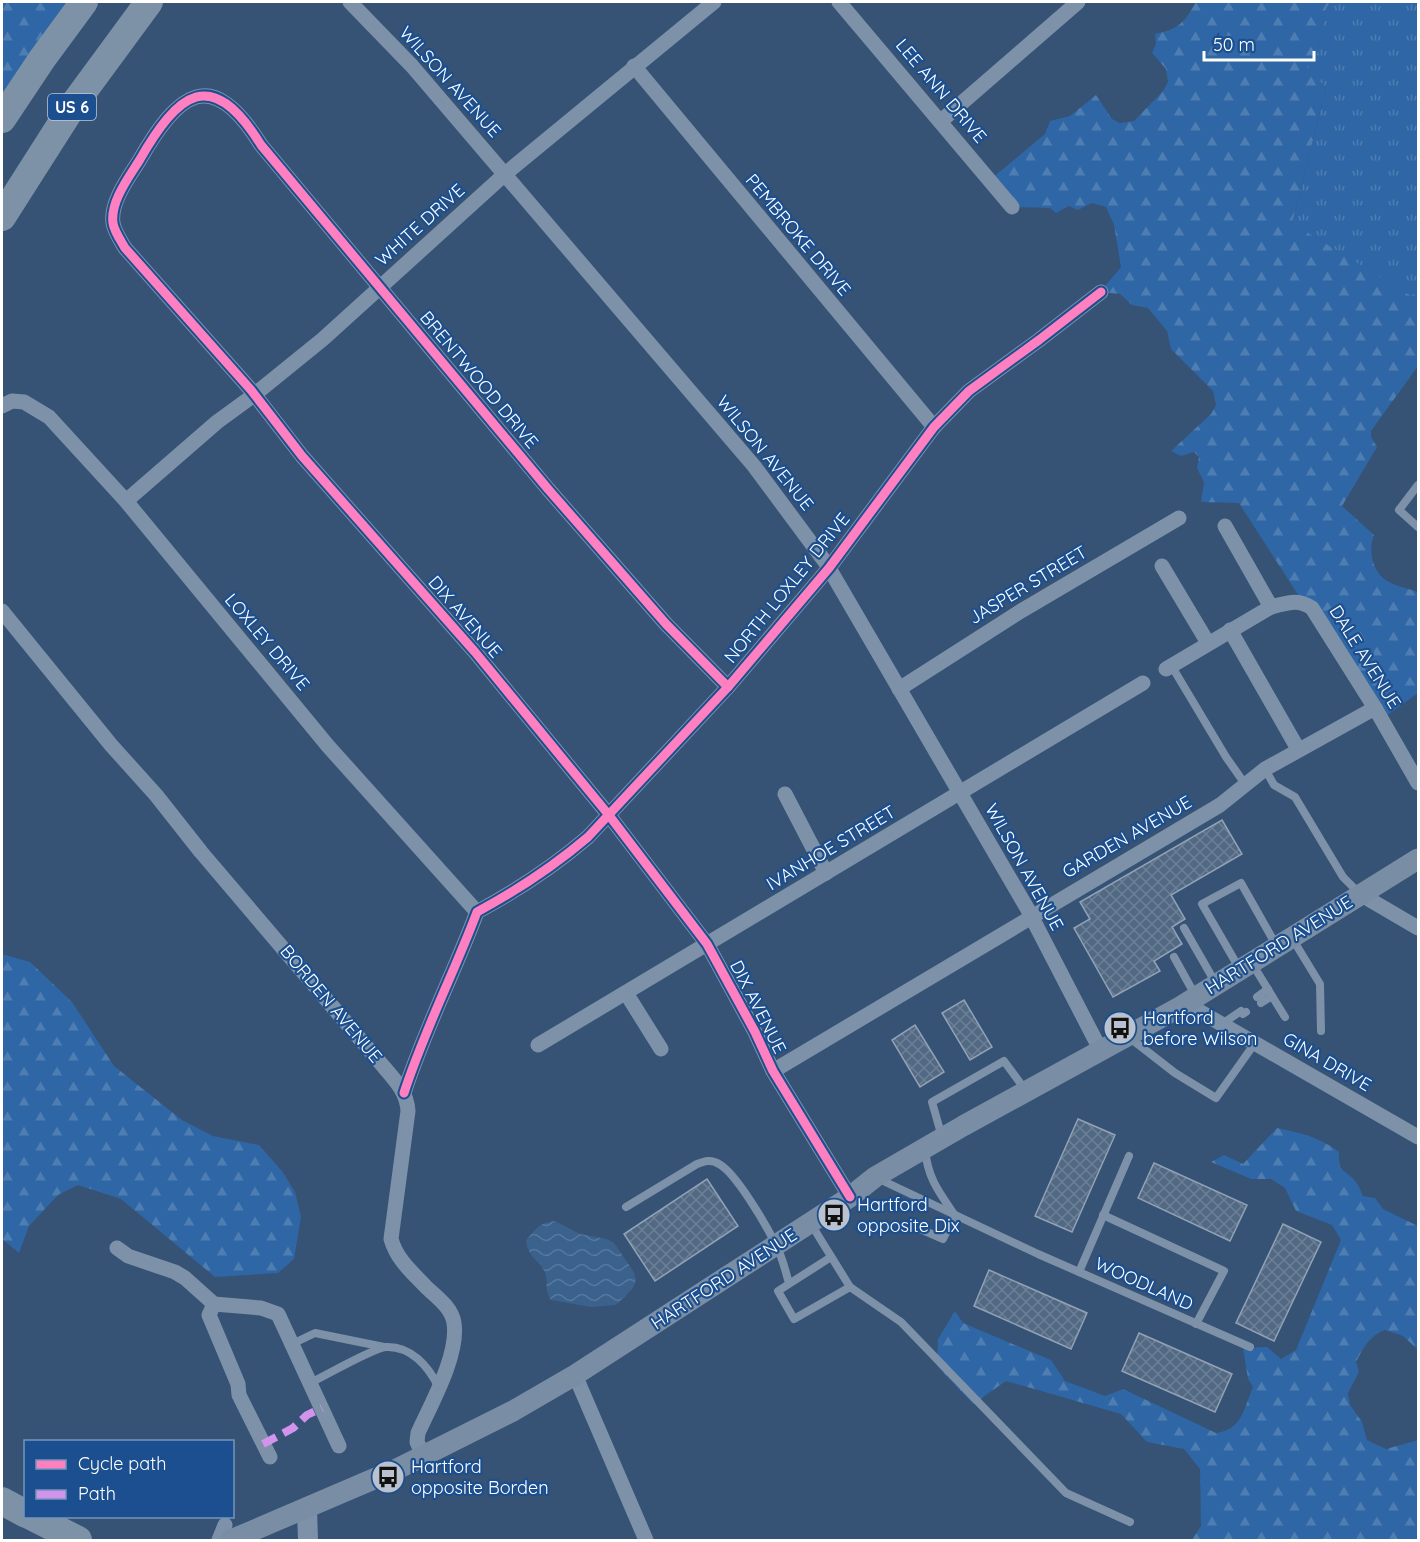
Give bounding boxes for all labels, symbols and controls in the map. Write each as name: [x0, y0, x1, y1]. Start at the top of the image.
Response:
street label: WILSON AVENUE: [394, 21, 506, 142]
scale bar: [1204, 24, 1314, 62]
text: 50 m: [1213, 33, 1255, 56]
street label: LEE ANN DRIVE: [891, 34, 992, 148]
road number: US 6: [48, 94, 96, 120]
street label: PEMBROKE DRIVE: [741, 169, 856, 300]
street label: WHITE DRIVE: [370, 178, 469, 271]
street label: BRENTWOOD DRIVE: [415, 306, 544, 453]
street label: WILSON AVENUE: [712, 390, 819, 515]
street label: NORTH LOXLEY DRIVE: [719, 508, 855, 668]
street label: JASPER STREET: [964, 540, 1091, 629]
street label: DIX AVENUE: [423, 571, 507, 663]
street label: LOXLEY DRIVE: [220, 588, 315, 695]
street label: DALE AVENUE: [1325, 601, 1406, 713]
street label: GARDEN AVENUE: [1058, 790, 1196, 883]
street label: WILSON AVENUE: [980, 799, 1069, 934]
street label: IVANHOE STREET: [762, 800, 900, 895]
street label: HARTFORD AVENUE: [1201, 890, 1357, 999]
street label: BORDEN AVENUE: [275, 940, 387, 1067]
street label: DIX AVENUE: [725, 956, 792, 1057]
place label: Hartford before Wilson: [1143, 1006, 1257, 1050]
bus stop icon: Hartford before Wilson: [1102, 1010, 1138, 1046]
street label: GINA DRIVE: [1279, 1027, 1376, 1096]
place label: Hartford opposite Dix: [857, 1193, 960, 1237]
bus stop icon: Hartford opposite Dix: [816, 1197, 852, 1233]
street label: HARTFORD AVENUE: [646, 1223, 801, 1334]
street label: WOODLAND: [1092, 1252, 1197, 1315]
legend: [24, 1440, 234, 1518]
text: Cycle path: [78, 1452, 166, 1475]
place label: Hartford opposite Borden: [411, 1455, 549, 1499]
bus stop icon: Hartford opposite Borden: [370, 1459, 406, 1495]
text: Path: [78, 1482, 116, 1505]

